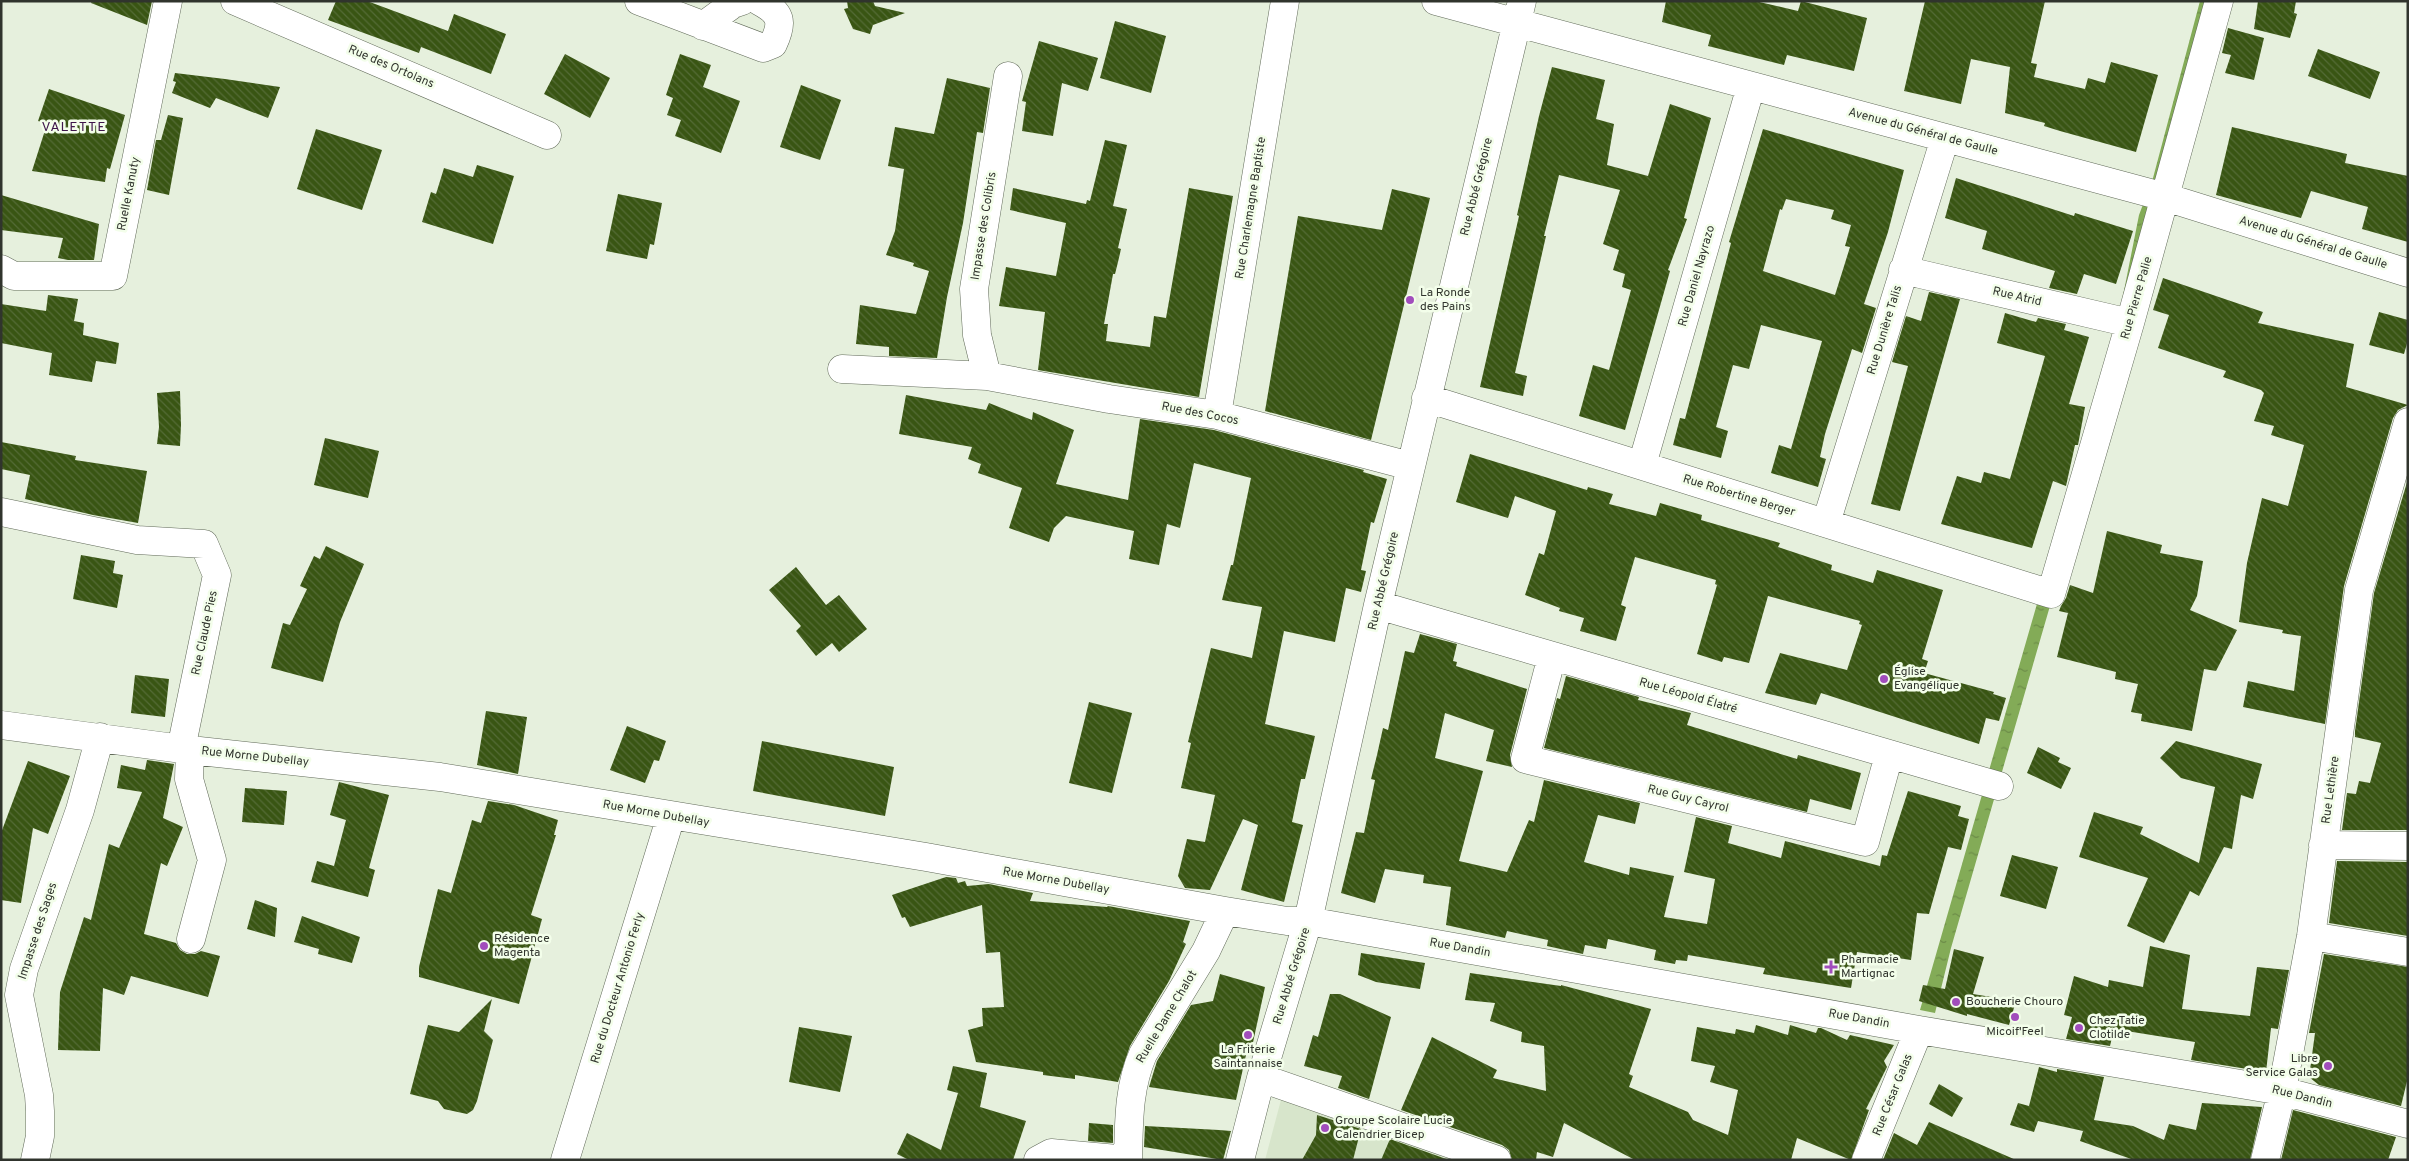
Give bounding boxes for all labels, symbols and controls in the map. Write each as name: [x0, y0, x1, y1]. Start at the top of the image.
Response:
street label: Rue des Ortolans: [345, 42, 437, 92]
street label: Avenue du Général de Gaulle: [1846, 104, 2000, 160]
district label: VALETTE: [41, 119, 107, 136]
street label: Rue Charlemagne Baptiste: [1232, 136, 1270, 280]
street label: Rue Abbé Grégoire: [1457, 136, 1497, 238]
street label: Ruelle Kanuty: [114, 156, 144, 232]
street label: Impasse des Colibris: [968, 171, 1000, 281]
street label: Avenue du Général de Gaulle: [2237, 213, 2389, 273]
street label: Rue Daniel Nayrazo: [1675, 223, 1719, 329]
street label: Rue Pierre Palie: [2118, 255, 2156, 341]
street label: Rue Dunière Talis: [1864, 283, 1906, 377]
street label: Rue Atrid: [1991, 284, 2043, 310]
place label: La Ronde des Pains: [1420, 285, 1471, 315]
marker: La Ronde des Pains: [1404, 294, 1416, 306]
street label: Rue des Cocos: [1160, 399, 1240, 429]
street label: Rue Robertine Berger: [1681, 471, 1798, 521]
street label: Rue Abbé Grégoire: [1365, 530, 1403, 632]
street label: Rue Claude Pies: [188, 589, 222, 677]
place label: Église Evangélique: [1894, 664, 1959, 694]
marker: Église Evangélique: [1878, 673, 1890, 685]
street label: Rue Léopold Élatré: [1637, 674, 1739, 718]
street label: Rue Morne Dubellay: [200, 743, 310, 771]
street label: Rue Lethière: [2318, 755, 2344, 825]
street label: Rue Guy Cayrol: [1646, 781, 1730, 817]
street label: Rue Morne Dubellay: [601, 797, 711, 831]
street label: Rue Morne Dubellay: [1001, 864, 1111, 898]
street label: Impasse des Sages: [15, 880, 61, 982]
street label: Rue du Docteur Antonio Ferly: [587, 910, 649, 1066]
street label: Rue Abbé Grégoire: [1270, 925, 1314, 1027]
place label: Résidence Magenta: [494, 931, 550, 961]
street label: Rue Dandin: [1428, 935, 1492, 961]
marker: Résidence Magenta: [478, 940, 490, 952]
place label: Pharmacie Martignac: [1841, 952, 1899, 982]
marker: Pharmacie Martignac: [1825, 961, 1837, 973]
street label: Ruelle Dame Chalot: [1133, 968, 1201, 1066]
place label: Boucherie Chouro: [1966, 994, 2063, 1010]
marker: Boucherie Chouro: [1950, 996, 1962, 1008]
street label: Rue Dandin: [1827, 1006, 1891, 1032]
marker: Micoif'Feel: [2009, 1011, 2021, 1023]
place label: Chez Tatie Clotilde: [2089, 1013, 2145, 1043]
marker: Chez Tatie Clotilde: [2073, 1022, 2085, 1034]
place label: Micoif'Feel: [1986, 1024, 2044, 1040]
marker: La Friterie Saintannaise: [1242, 1029, 1254, 1041]
place label: La Friterie Saintannaise: [1213, 1042, 1283, 1072]
place label: Libre Service Galas: [2245, 1051, 2318, 1081]
street label: Rue César Galas: [1869, 1052, 1917, 1138]
marker: Libre Service Galas: [2322, 1060, 2334, 1072]
street label: Rue Dandin: [2270, 1082, 2334, 1112]
place label: Groupe Scolaire Lucie Calendrier Bicep: [1335, 1113, 1452, 1143]
marker: Groupe Scolaire Lucie Calendrier Bicep: [1319, 1122, 1331, 1134]

